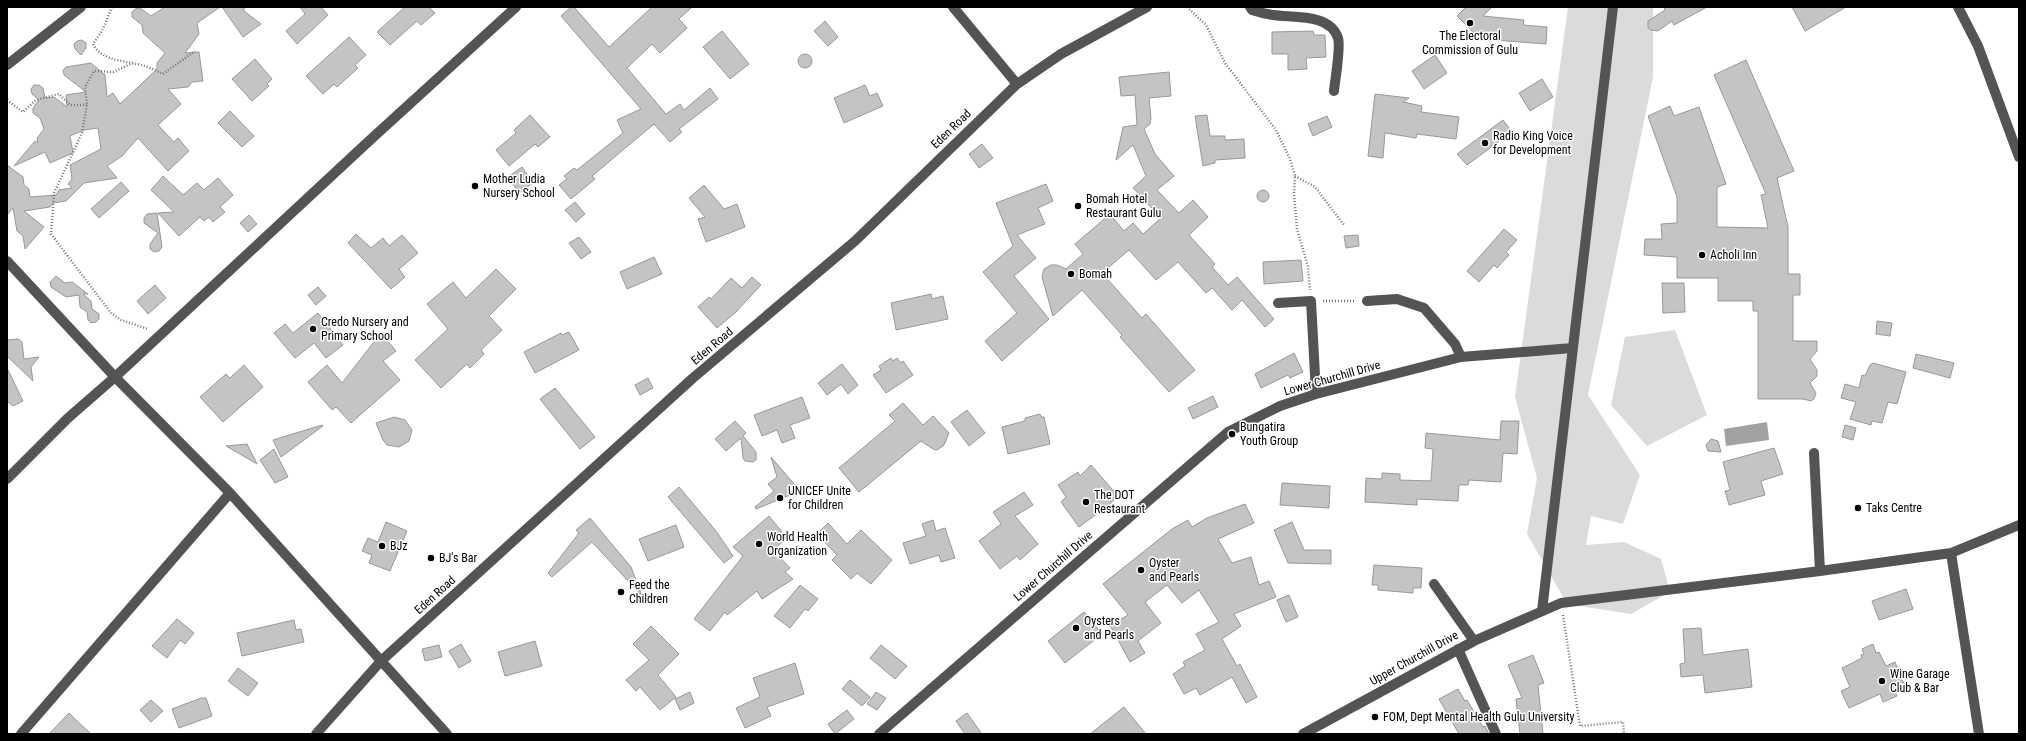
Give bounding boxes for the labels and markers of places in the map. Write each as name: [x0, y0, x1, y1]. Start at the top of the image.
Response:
marker: The Electoral Commission of Gulu: [1465, 18, 1475, 28]
place label: The Electoral Commission of Gulu: [1422, 29, 1518, 57]
place label: Radio King Voice for Development: [1493, 129, 1573, 157]
marker: Radio King Voice for Development: [1480, 138, 1490, 148]
place label: Mother Ludia Nursery School: [483, 172, 555, 200]
marker: Mother Ludia Nursery School: [470, 181, 480, 191]
place label: Bomah Hotel Restaurant Gulu: [1086, 192, 1161, 220]
marker: Bomah Hotel Restaurant Gulu: [1073, 201, 1083, 211]
place label: Acholi Inn: [1710, 248, 1757, 262]
marker: Acholi Inn: [1697, 250, 1707, 260]
place label: Bomah: [1079, 267, 1112, 281]
marker: Bomah: [1066, 269, 1076, 279]
place label: Credo Nursery and Primary School: [321, 315, 409, 343]
marker: Credo Nursery and Primary School: [308, 324, 318, 334]
place label: Bungatira Youth Group: [1240, 420, 1298, 448]
marker: Bungatira Youth Group: [1227, 429, 1237, 439]
place label: UNICEF Unite for Children: [788, 484, 851, 512]
place label: The DOT Restaurant: [1094, 488, 1146, 516]
marker: UNICEF Unite for Children: [775, 493, 785, 503]
marker: The DOT Restaurant: [1081, 497, 1091, 507]
place label: Taks Centre: [1866, 501, 1922, 515]
marker: Taks Centre: [1853, 503, 1863, 513]
place label: World Health Organization: [767, 530, 828, 558]
place label: BJz: [390, 539, 408, 553]
marker: World Health Organization: [754, 539, 764, 549]
marker: BJz: [377, 541, 387, 551]
place label: BJ's Bar: [439, 551, 478, 565]
marker: BJ's Bar: [426, 553, 436, 563]
place label: Oyster and Pearls: [1149, 556, 1199, 584]
marker: Oyster and Pearls: [1136, 565, 1146, 575]
place label: Feed the Children: [629, 578, 670, 606]
marker: Feed the Children: [616, 587, 626, 597]
place label: Oysters and Pearls: [1084, 614, 1134, 642]
marker: Oysters and Pearls: [1071, 623, 1081, 633]
place label: Wine Garage Club & Bar: [1890, 667, 1950, 695]
marker: Wine Garage Club & Bar: [1877, 676, 1887, 686]
place label: FOM, Dept Mental Health Gulu University: [1383, 710, 1574, 724]
marker: FOM, Dept Mental Health Gulu University: [1370, 712, 1380, 722]

